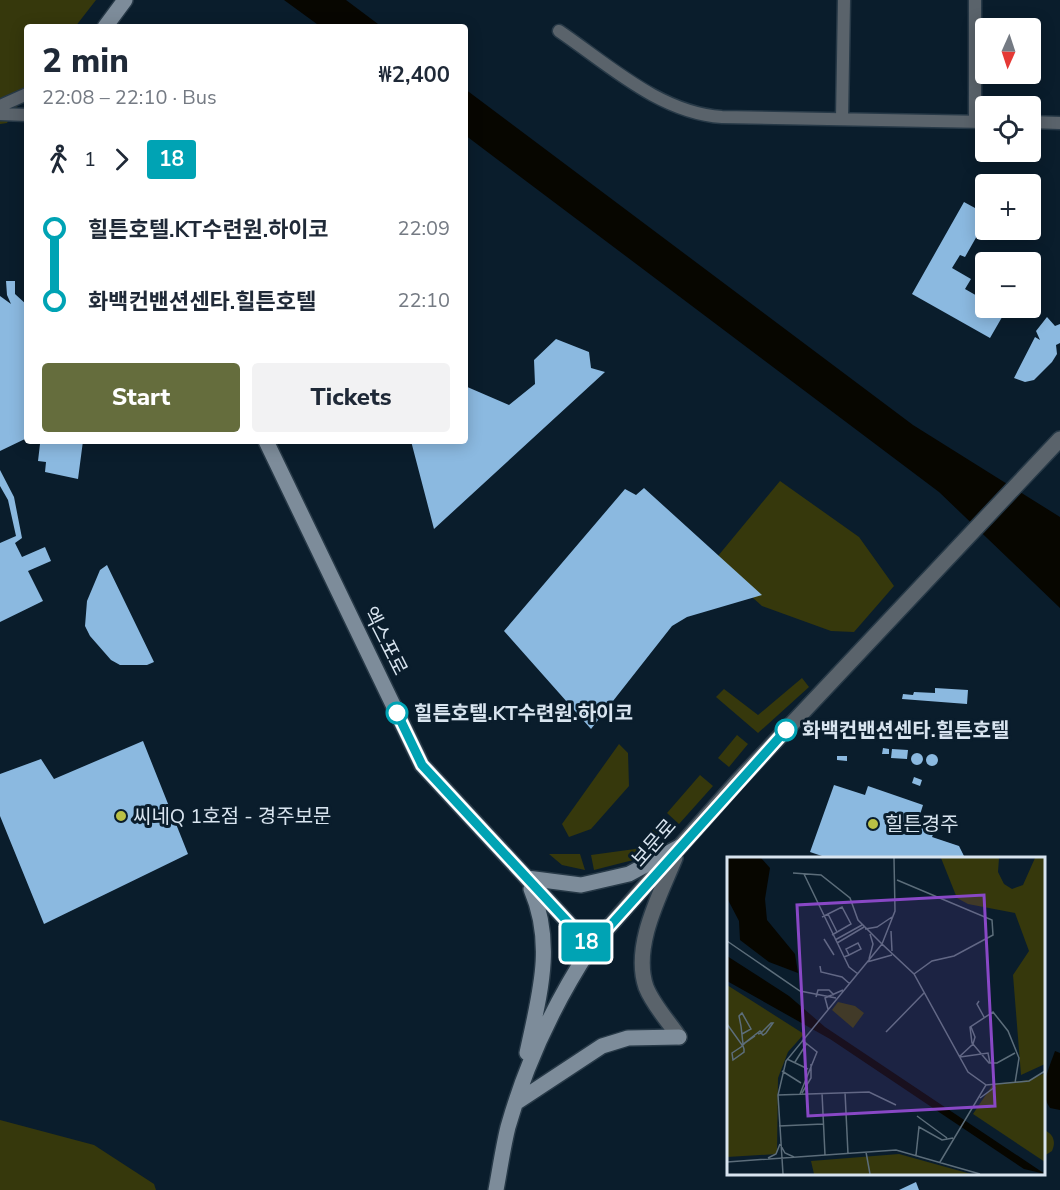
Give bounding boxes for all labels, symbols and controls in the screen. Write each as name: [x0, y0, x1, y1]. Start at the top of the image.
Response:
north arrow: [975, 18, 1041, 84]
map controls: [975, 18, 1041, 318]
text: 2 min: [42, 39, 129, 84]
text: ₩2,400: [379, 60, 450, 90]
text: 22:08 – 22:10 · Bus: [42, 84, 217, 111]
button: locate: [975, 96, 1041, 162]
icon: walk: [42, 143, 75, 176]
icon: forward: [105, 143, 138, 176]
text: 18: [159, 145, 184, 173]
text: 1: [84, 146, 96, 173]
button: +: [975, 174, 1041, 240]
text: 힐튼호텔.KT수련원.하이코: [88, 215, 329, 245]
text: 22:09: [397, 215, 450, 242]
button: −: [975, 252, 1041, 318]
text: 화백컨밴션센타.힐튼호텔: [88, 287, 316, 317]
text: 22:10: [397, 287, 450, 314]
button: Start: [42, 363, 240, 432]
button: Tickets: [252, 363, 450, 432]
street label: 엑스포로: [356, 602, 414, 680]
place label: 힐튼호텔.KT수련원.하이코: [414, 700, 633, 727]
marker: 힐튼호텔.KT수련원.하이코: [386, 702, 408, 724]
place label: 화백컨밴션센타.힐튼호텔: [802, 717, 1009, 744]
marker: 화백컨밴션센타.힐튼호텔: [775, 719, 797, 741]
place label: 씨네Q 1호점 - 경주보문: [133, 803, 331, 830]
marker: 씨네Q 1호점 - 경주보문: [114, 809, 128, 823]
place label: 힐튼경주: [885, 811, 959, 838]
street label: 보문로: [626, 813, 682, 873]
marker: 힐튼경주: [866, 817, 880, 831]
inset map: [727, 857, 1045, 1175]
line badge: 18: [559, 922, 613, 962]
text: 18: [573, 928, 599, 956]

